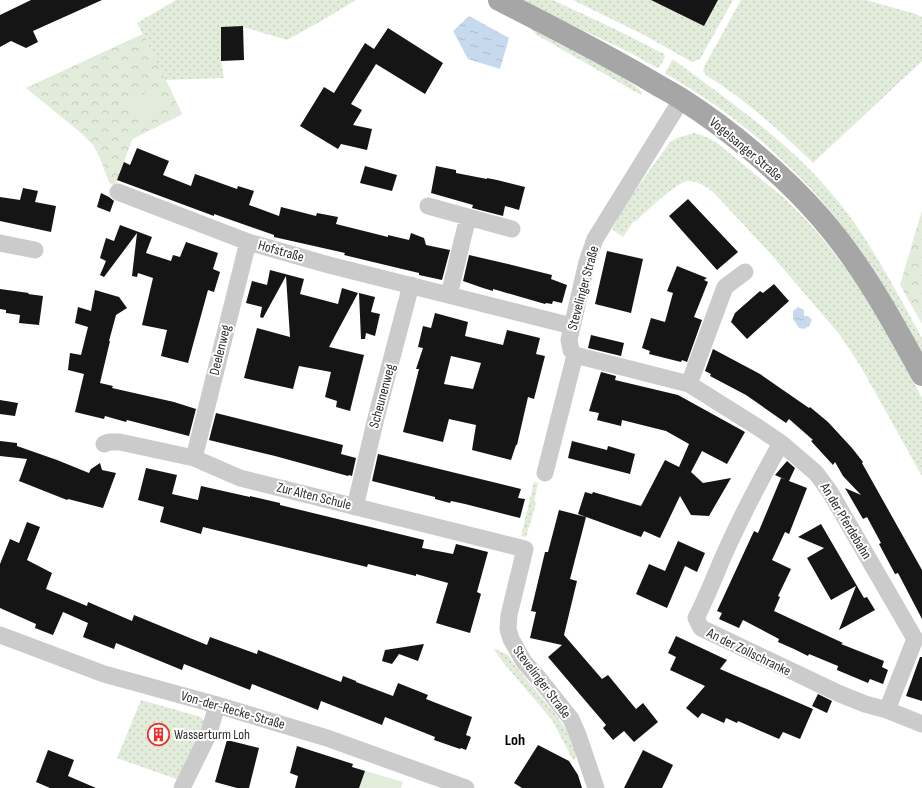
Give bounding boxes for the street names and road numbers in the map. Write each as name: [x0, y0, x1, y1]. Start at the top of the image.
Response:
street label: Vogelsanger Straße: [706, 114, 786, 184]
street label: Hofstraße: [256, 236, 306, 266]
street label: Stevelinger Straße: [564, 244, 602, 332]
street label: Deelenweg: [206, 323, 235, 377]
street label: Scheunenweg: [365, 362, 399, 430]
street label: Zur Alten Schule: [275, 479, 353, 513]
street label: An der Pferdebahn: [816, 479, 875, 562]
street label: An der Zollschranke: [703, 624, 794, 680]
street label: Stevelinger Straße: [509, 642, 575, 722]
street label: Von-der-Recke-Straße: [179, 687, 287, 733]

